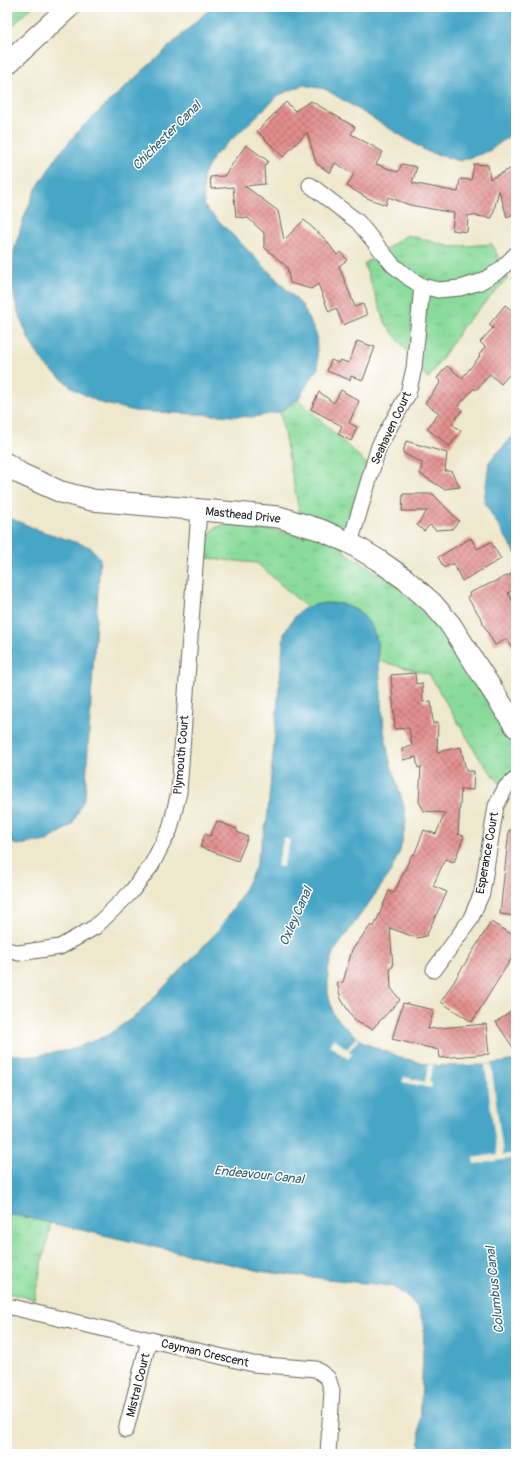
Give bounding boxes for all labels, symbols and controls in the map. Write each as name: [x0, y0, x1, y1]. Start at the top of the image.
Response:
water label: Chichester Canal: [129, 97, 206, 173]
street label: Seahaven Court: [368, 389, 415, 467]
street label: Masthead Drive: [205, 504, 281, 527]
street label: Plymouth Court: [171, 714, 192, 795]
street label: Esperance Court: [473, 811, 502, 895]
water label: Oxley Canal: [276, 883, 317, 948]
water label: Endeavour Canal: [213, 1162, 306, 1188]
water label: Columbus Canal: [482, 1244, 508, 1334]
street label: Cayman Crescent: [160, 1336, 250, 1371]
street label: Mistral Court: [123, 1351, 154, 1419]

